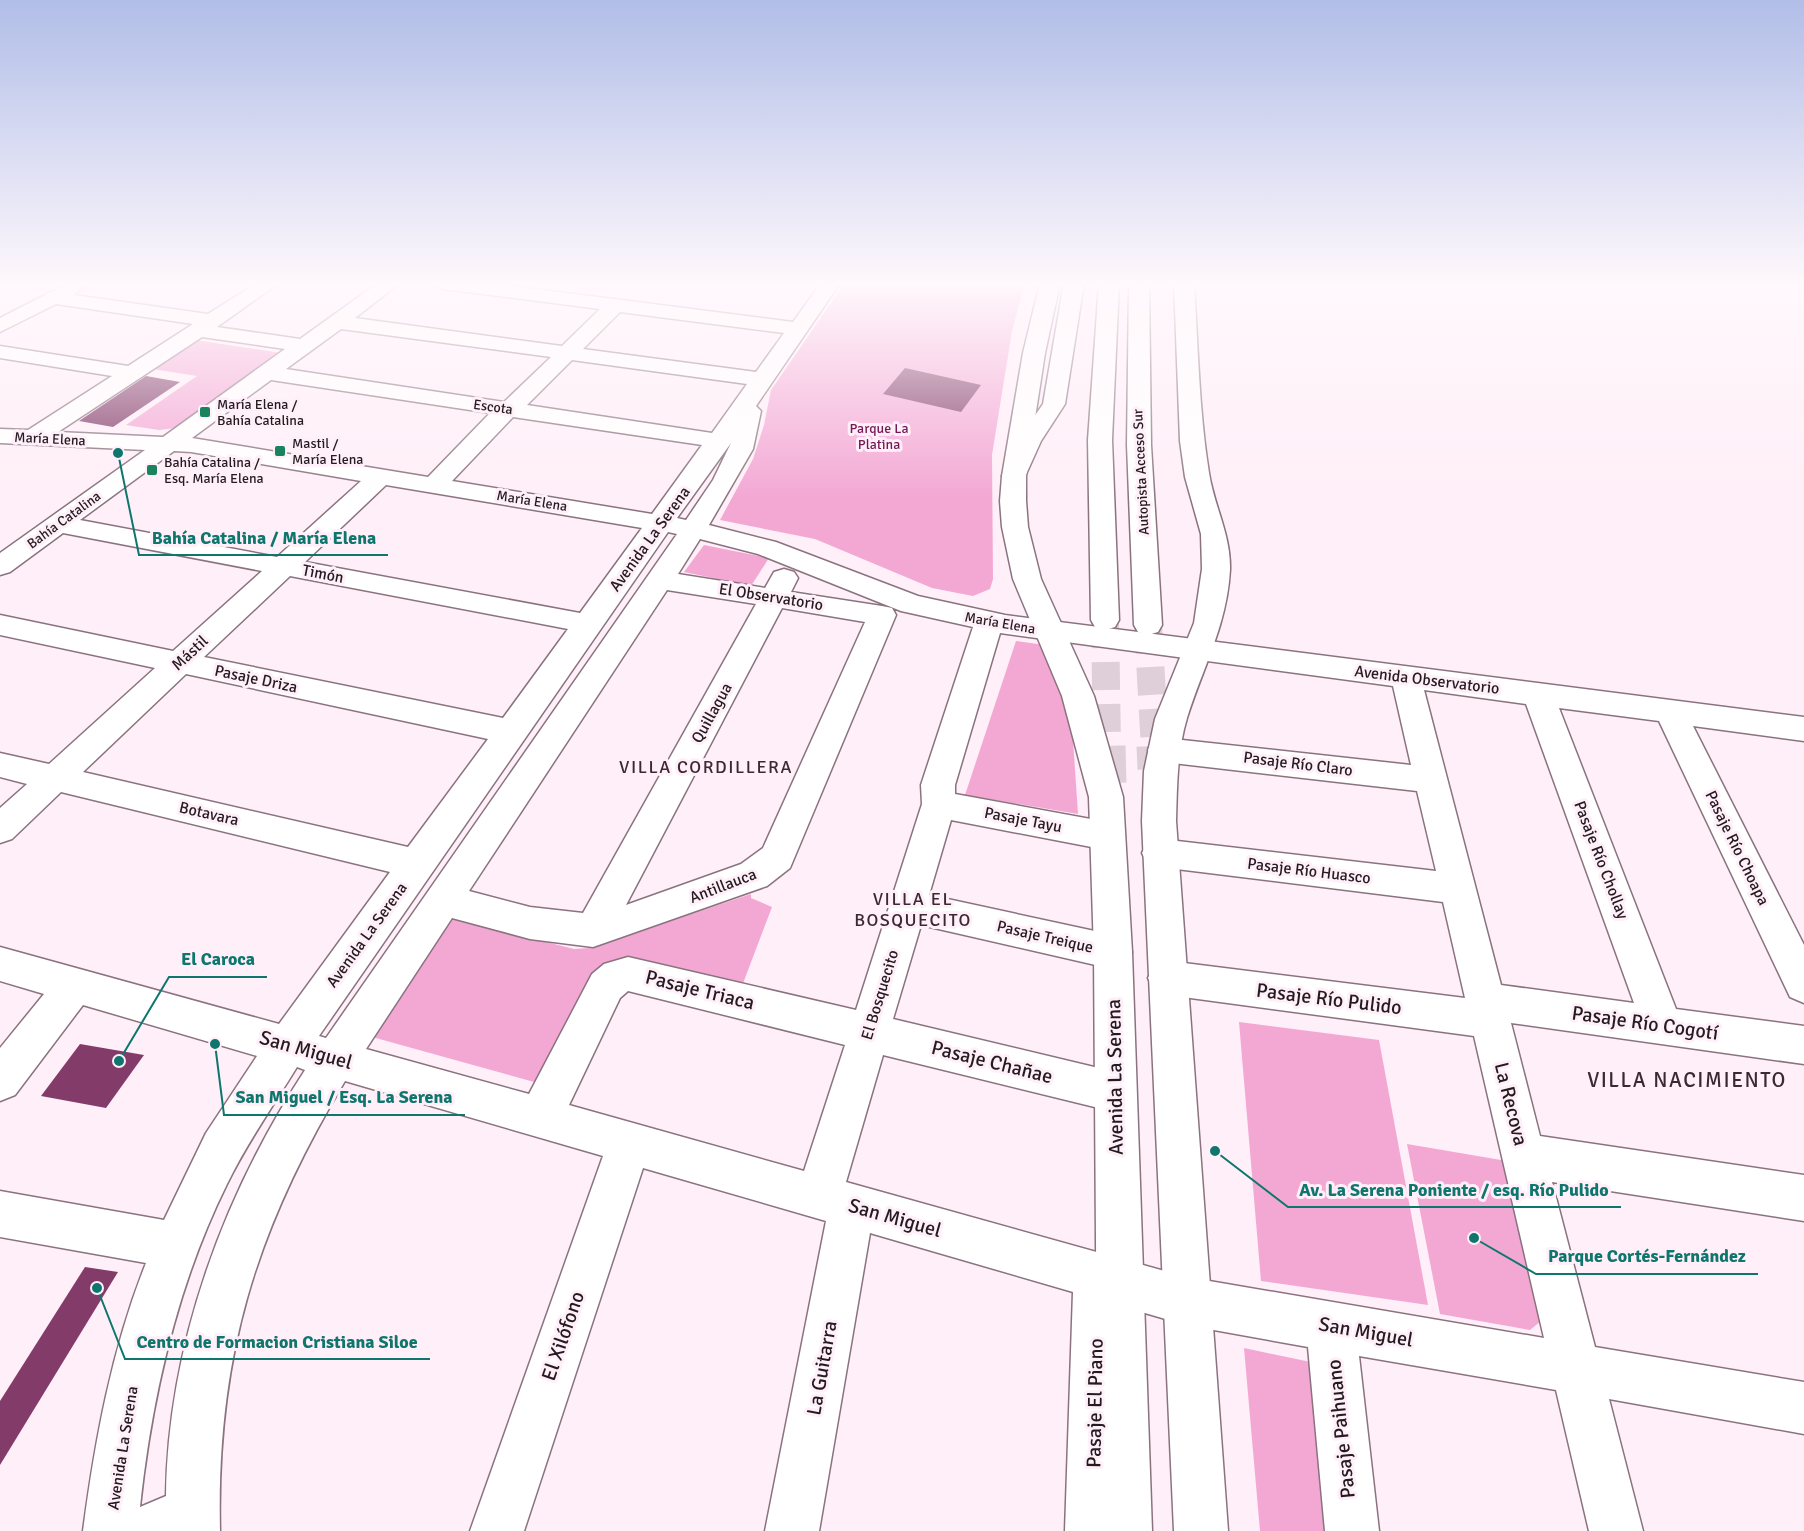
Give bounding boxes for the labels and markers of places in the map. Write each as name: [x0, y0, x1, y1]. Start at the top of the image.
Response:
place label: María Elena / Bahía Catalina: [217, 396, 304, 429]
marker: María Elena / Bahía Catalina: [198, 405, 212, 419]
place label: Mastil / María Elena: [292, 435, 363, 468]
marker: Mastil / María Elena: [273, 444, 287, 458]
place label: Bahía Catalina / Esq. María Elena: [164, 454, 264, 487]
marker: Bahía Catalina / Esq. María Elena: [145, 463, 159, 477]
callout: Bahía Catalina / María Elena: [139, 519, 388, 555]
callout: El Caroca: [169, 941, 267, 977]
callout: San Miguel / Esq. La Serena: [224, 1079, 465, 1115]
callout: Av. La Serena Poniente / esq. Río Pulido: [1288, 1171, 1621, 1207]
callout: Parque Cortés-Fernández: [1536, 1238, 1758, 1274]
callout: Centro de Formacion Cristiana Siloe: [125, 1323, 430, 1359]

